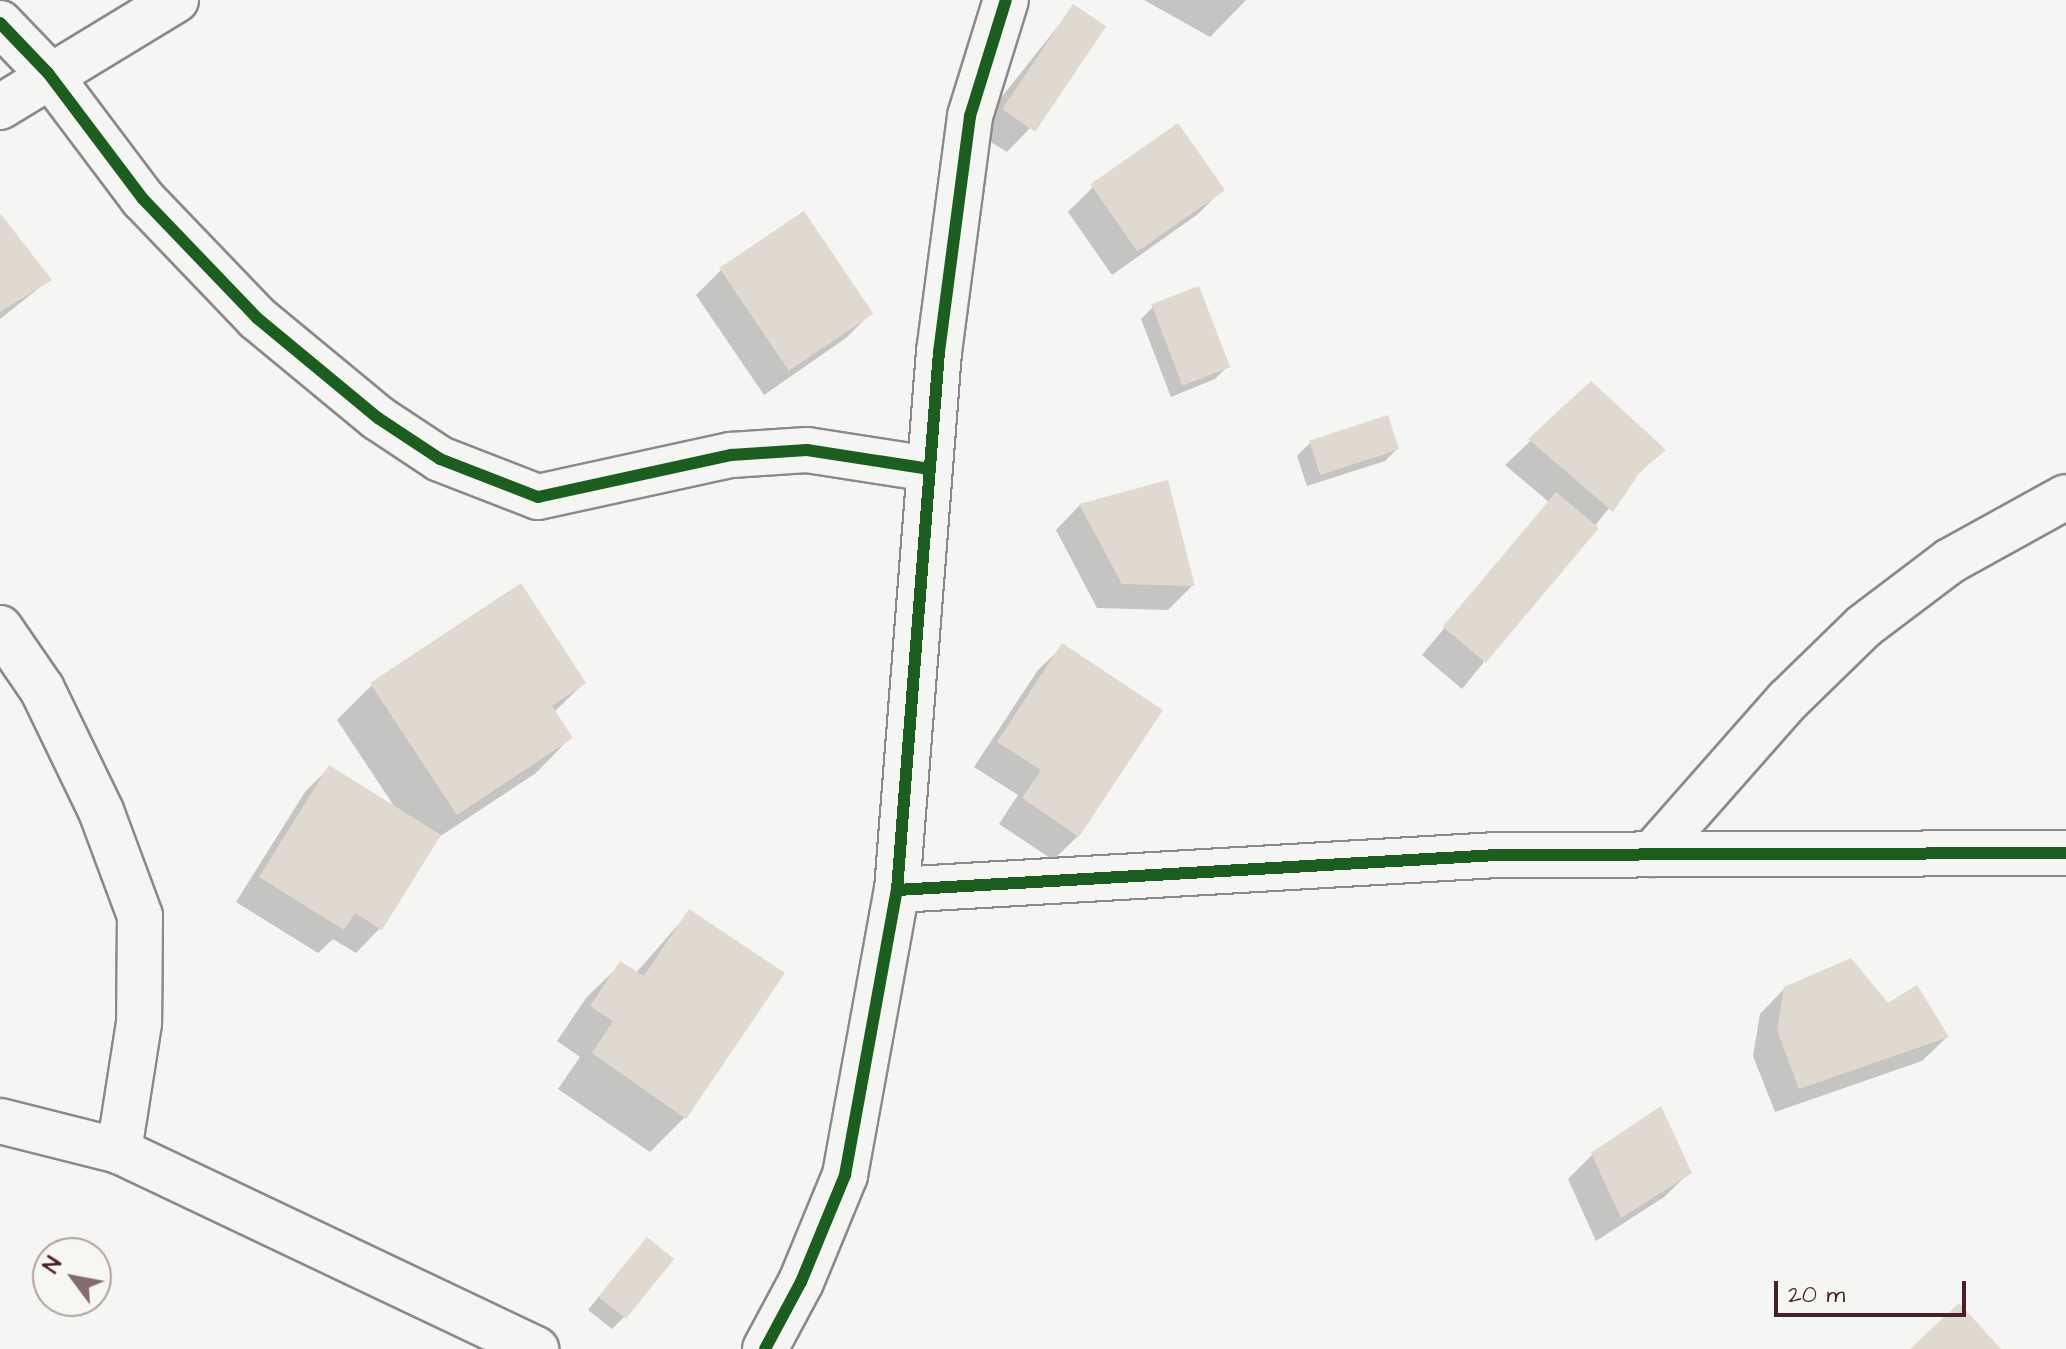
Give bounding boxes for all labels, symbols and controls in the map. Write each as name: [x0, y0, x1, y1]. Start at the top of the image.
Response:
north arrow: [32, 1237, 112, 1317]
text: N: [36, 1251, 70, 1279]
scale bar: [1778, 1265, 1970, 1315]
text: 20 m: [1788, 1278, 1845, 1312]

